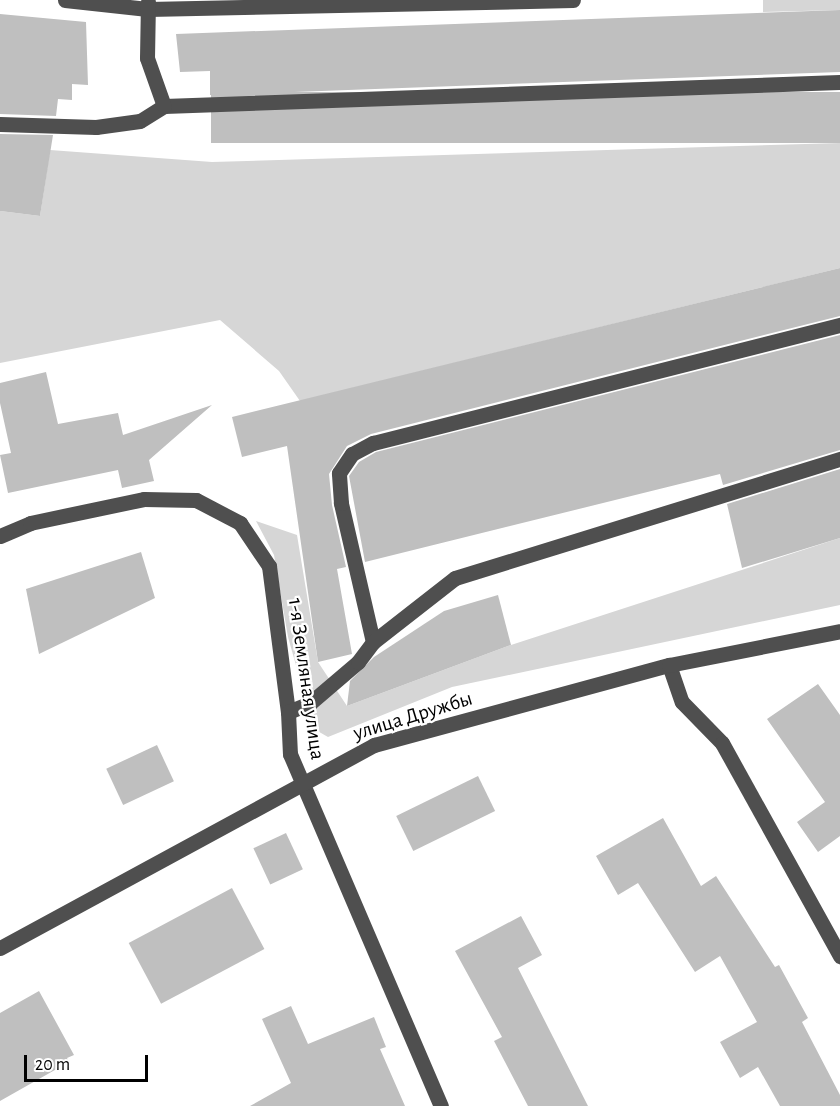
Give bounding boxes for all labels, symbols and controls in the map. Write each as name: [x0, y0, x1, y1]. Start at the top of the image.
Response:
street label: 1-я Земляная улица: [282, 596, 330, 762]
street label: улица Дружбы: [350, 686, 476, 746]
scale bar: [27, 1043, 152, 1081]
text: 20 m: [35, 1056, 70, 1074]

